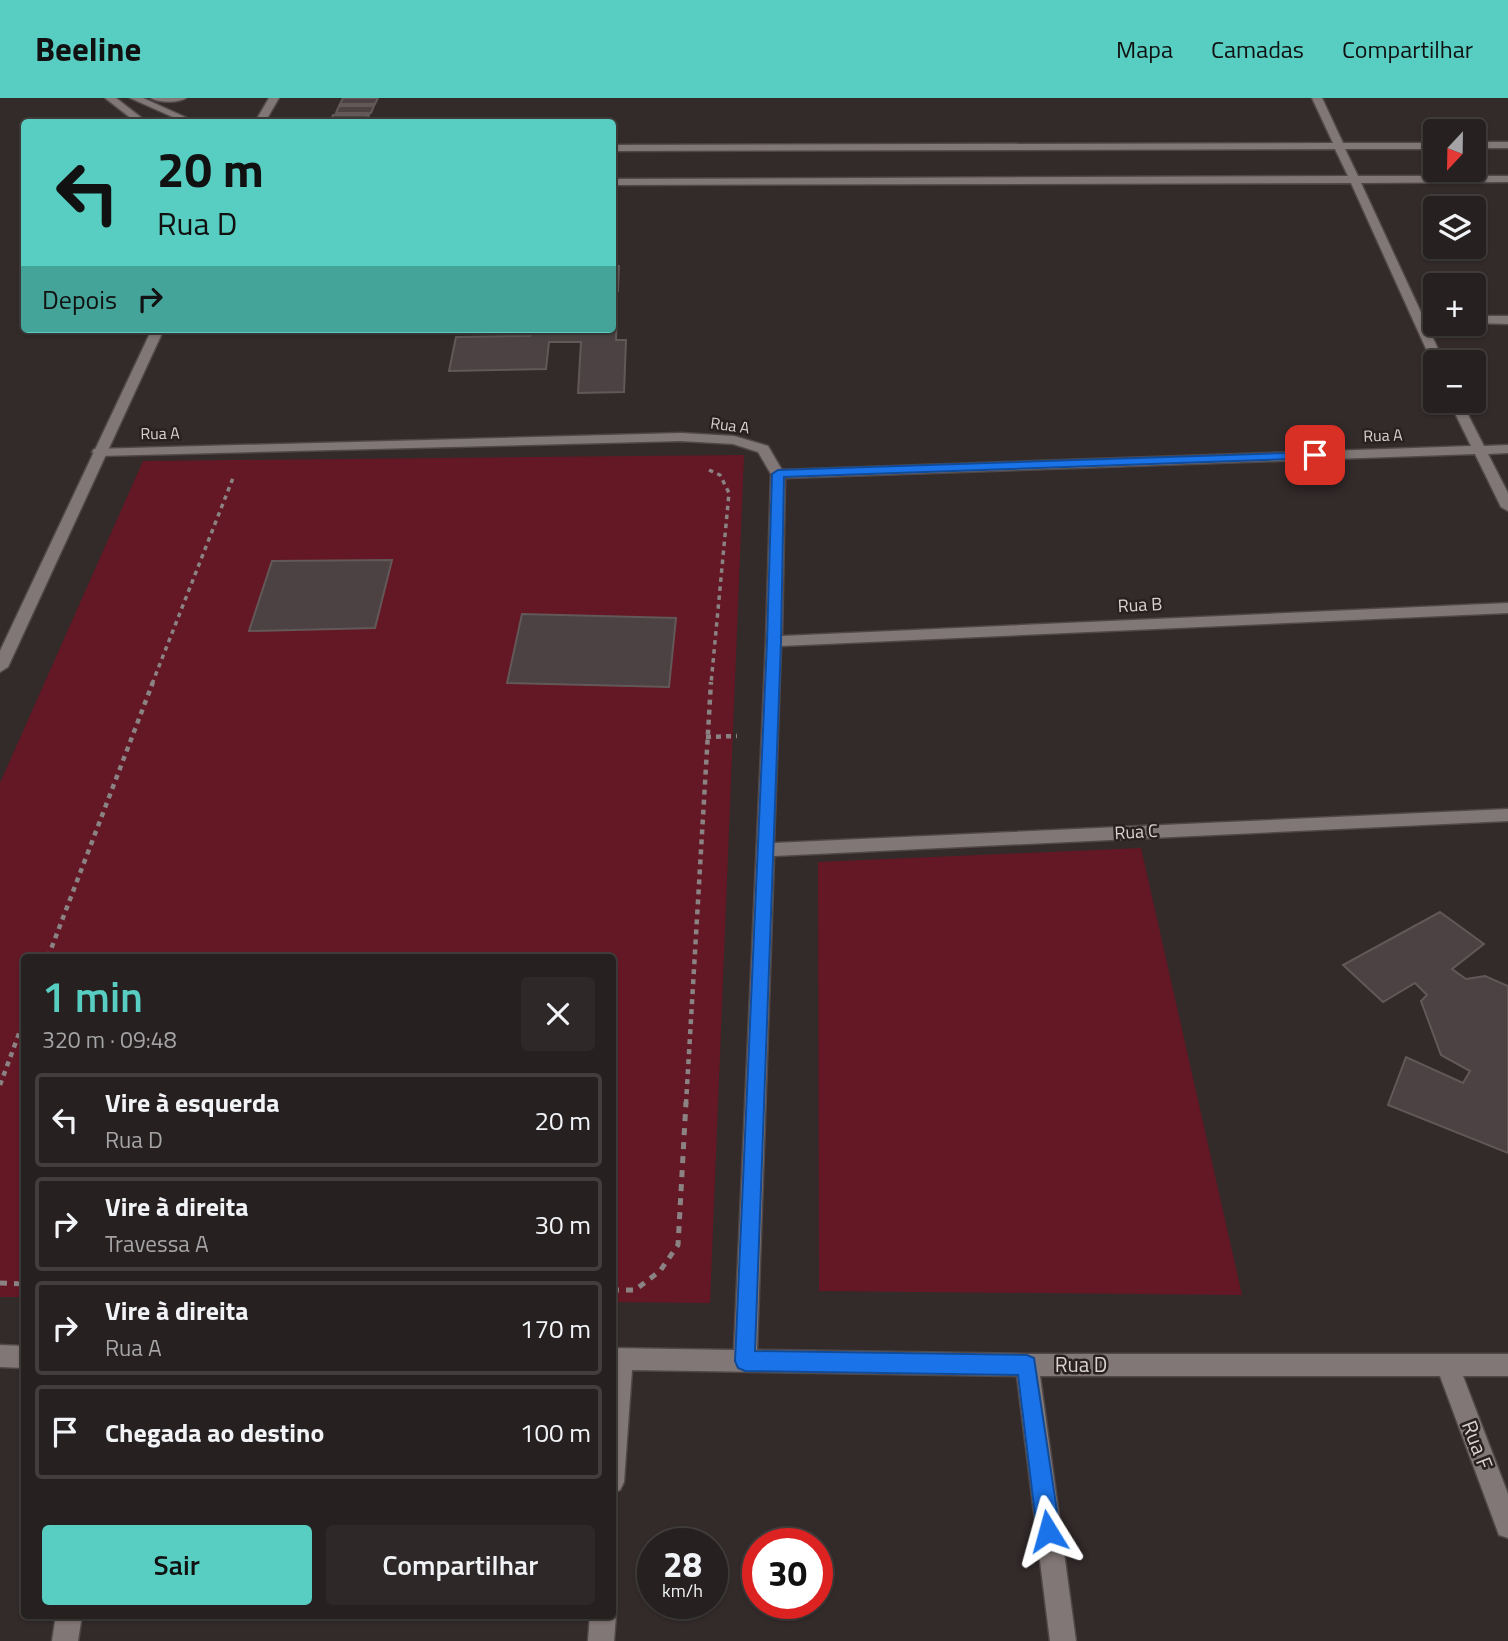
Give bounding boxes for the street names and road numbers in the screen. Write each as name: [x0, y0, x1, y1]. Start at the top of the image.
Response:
street label: Rua A: [709, 410, 752, 440]
street label: Rua A: [140, 421, 180, 445]
street label: Rua A: [1363, 422, 1404, 448]
street label: Rua B: [1117, 590, 1163, 619]
street label: Rua C: [1114, 817, 1159, 846]
street label: Rua D: [1055, 1348, 1107, 1380]
street label: Rua F: [1454, 1415, 1502, 1474]

